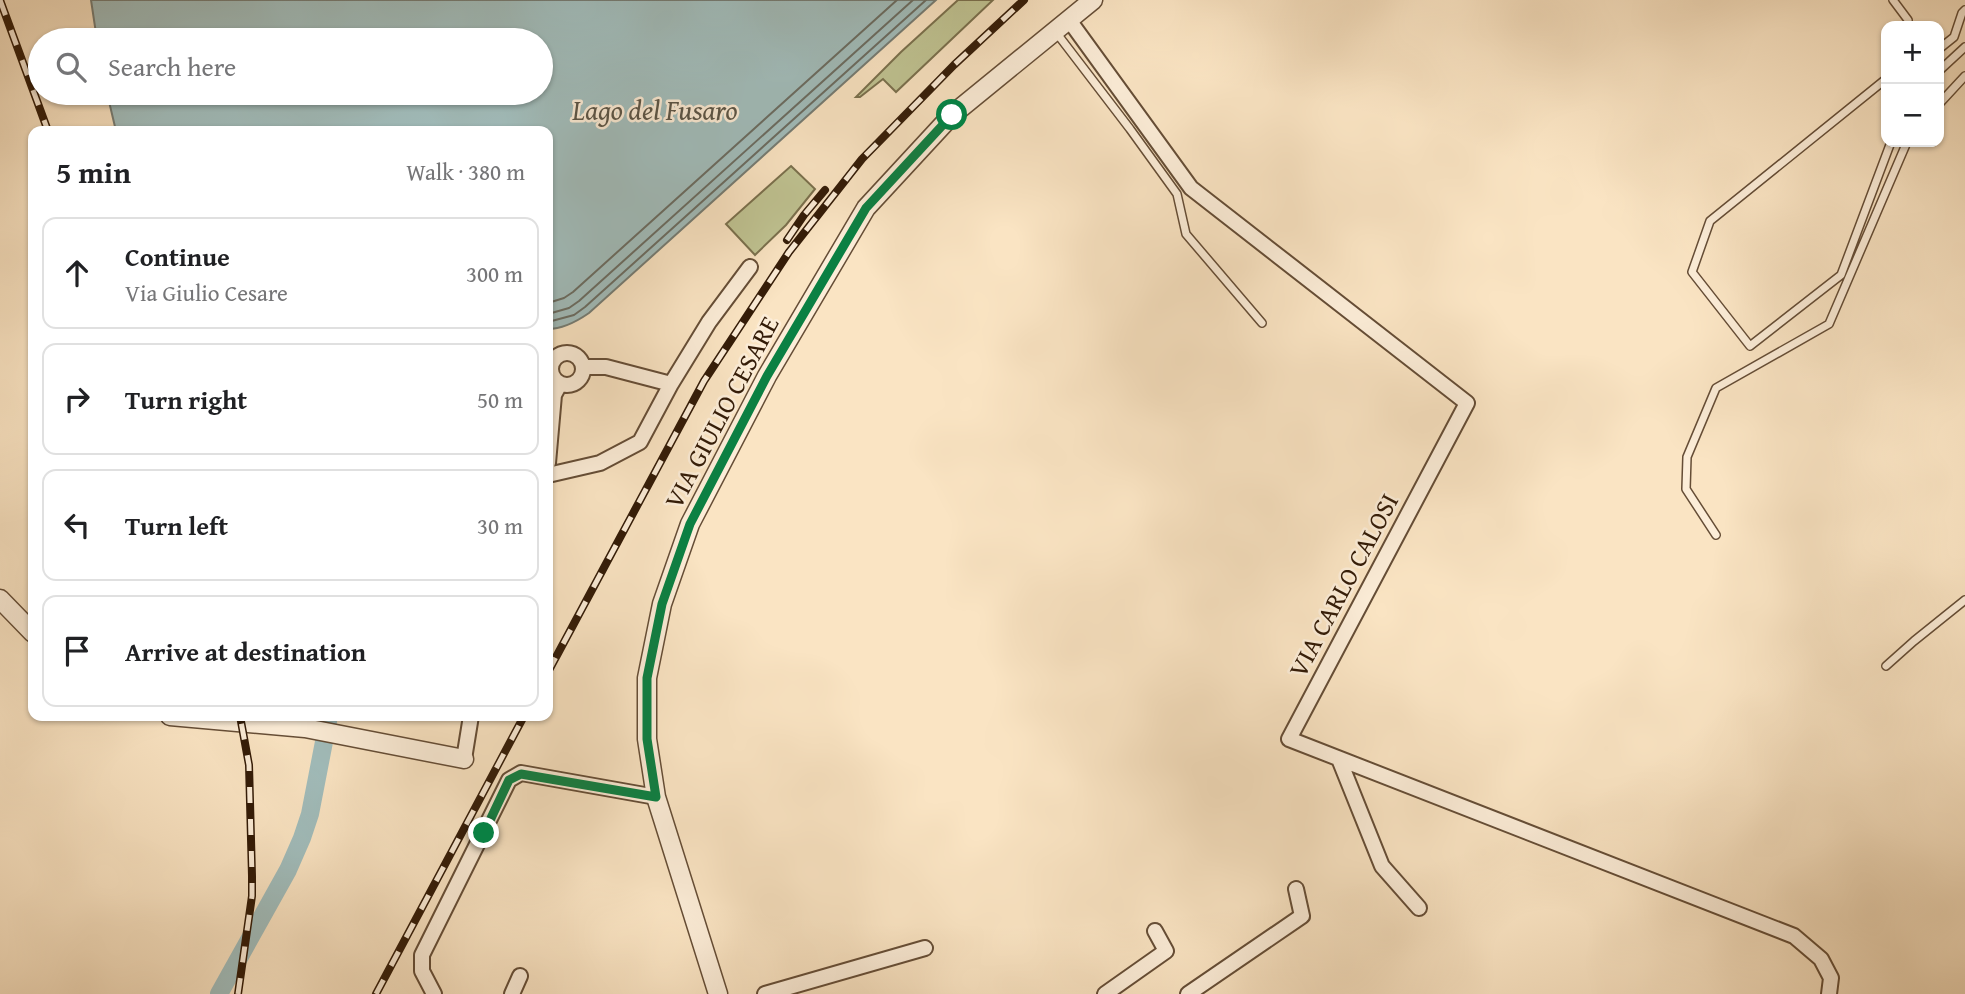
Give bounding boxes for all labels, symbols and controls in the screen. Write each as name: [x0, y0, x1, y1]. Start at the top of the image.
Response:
map controls: [1881, 21, 1944, 147]
button: +: [1881, 21, 1944, 84]
search box: [28, 28, 553, 105]
text: Search here: [108, 47, 236, 86]
icon: search: [52, 48, 90, 86]
button: −: [1881, 84, 1944, 147]
water label: Lago del Fusaro: [571, 89, 738, 130]
route start: [936, 99, 967, 130]
text: 5 min: [56, 150, 131, 194]
text: Walk · 380 m: [406, 155, 525, 188]
text: Continue: [125, 237, 230, 276]
icon: ahead: [58, 254, 96, 292]
text: 300 m: [466, 257, 523, 290]
text: Via Giulio Cesare: [125, 276, 288, 309]
street label: VIA GIULIO CESARE: [654, 309, 788, 515]
icon: right: [58, 380, 96, 418]
text: Turn right: [125, 380, 247, 419]
text: 50 m: [477, 383, 523, 416]
street label: VIA CARLO CALOSI: [1278, 486, 1408, 684]
icon: left: [58, 506, 96, 544]
text: Turn left: [125, 506, 228, 545]
text: 30 m: [477, 509, 523, 542]
icon: arrive: [58, 632, 96, 670]
text: Arrive at destination: [125, 632, 366, 671]
route end: [468, 817, 499, 848]

